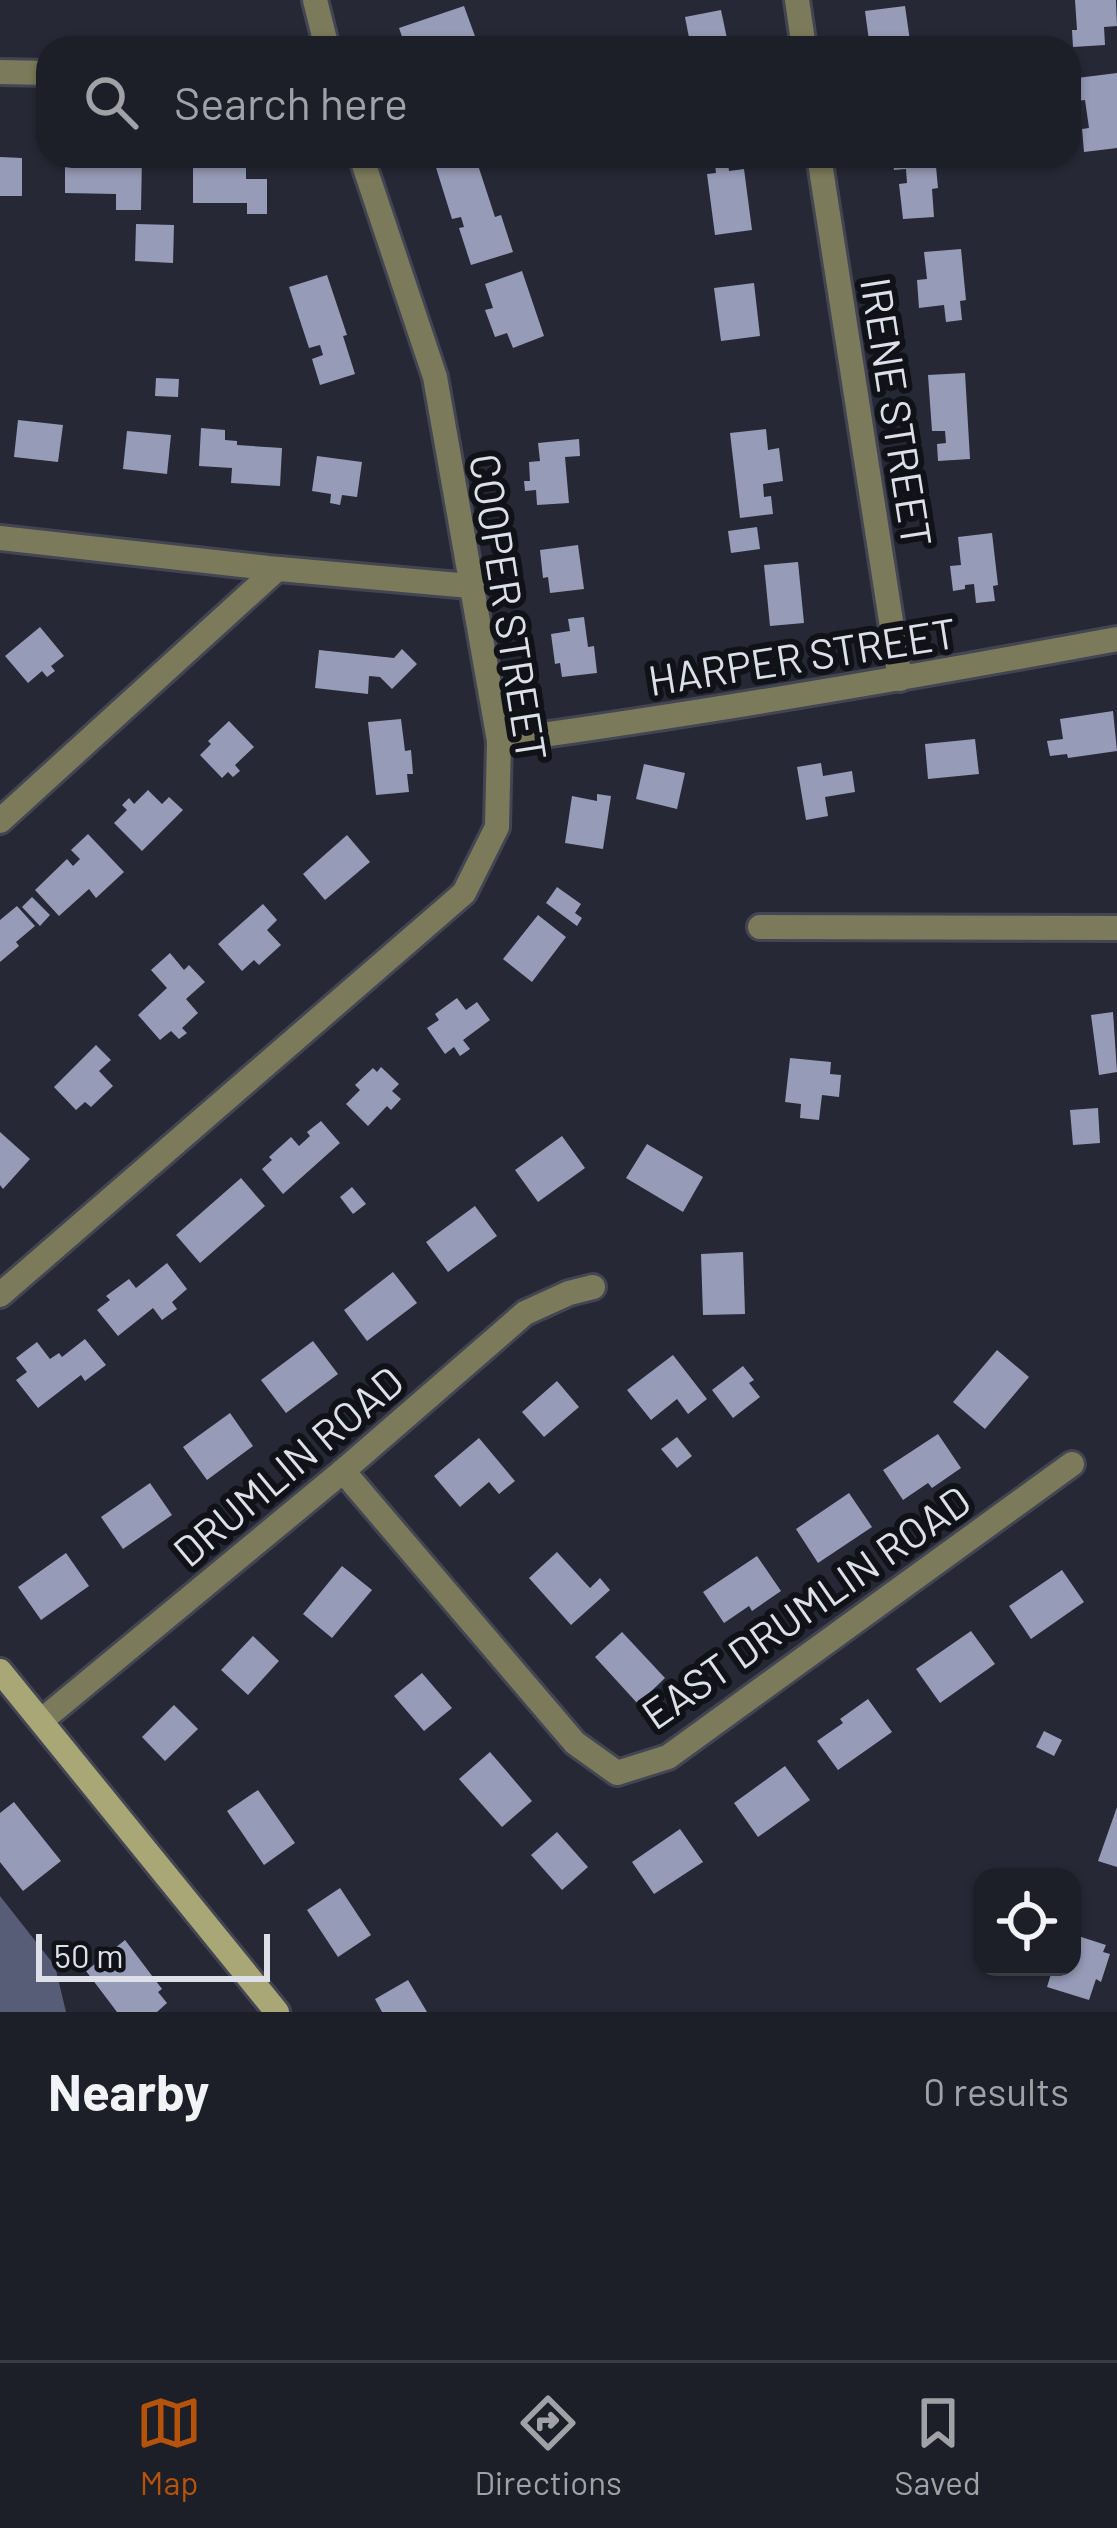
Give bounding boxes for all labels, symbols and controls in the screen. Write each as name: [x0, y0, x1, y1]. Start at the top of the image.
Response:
search box: [36, 36, 1081, 168]
icon: search: [78, 69, 144, 135]
text: Search here: [174, 75, 408, 129]
street label: IRENE STREET: [852, 274, 944, 550]
street label: COOPER STREET: [461, 450, 559, 764]
street label: HARPER STREET: [644, 606, 960, 704]
street label: DRUMLIN ROAD: [162, 1355, 412, 1575]
street label: EAST DRUMLIN ROAD: [631, 1474, 979, 1738]
map controls: [973, 1868, 1081, 1976]
button: locate: [973, 1868, 1081, 1976]
scale bar: [36, 1928, 270, 1981]
text: 50 m: [54, 1935, 124, 1975]
text: Nearby: [48, 2060, 209, 2121]
text: 0 results: [923, 2067, 1069, 2114]
tab: Map: [136, 2390, 202, 2502]
tab: Directions: [474, 2390, 622, 2502]
tab: Saved: [894, 2390, 981, 2502]

